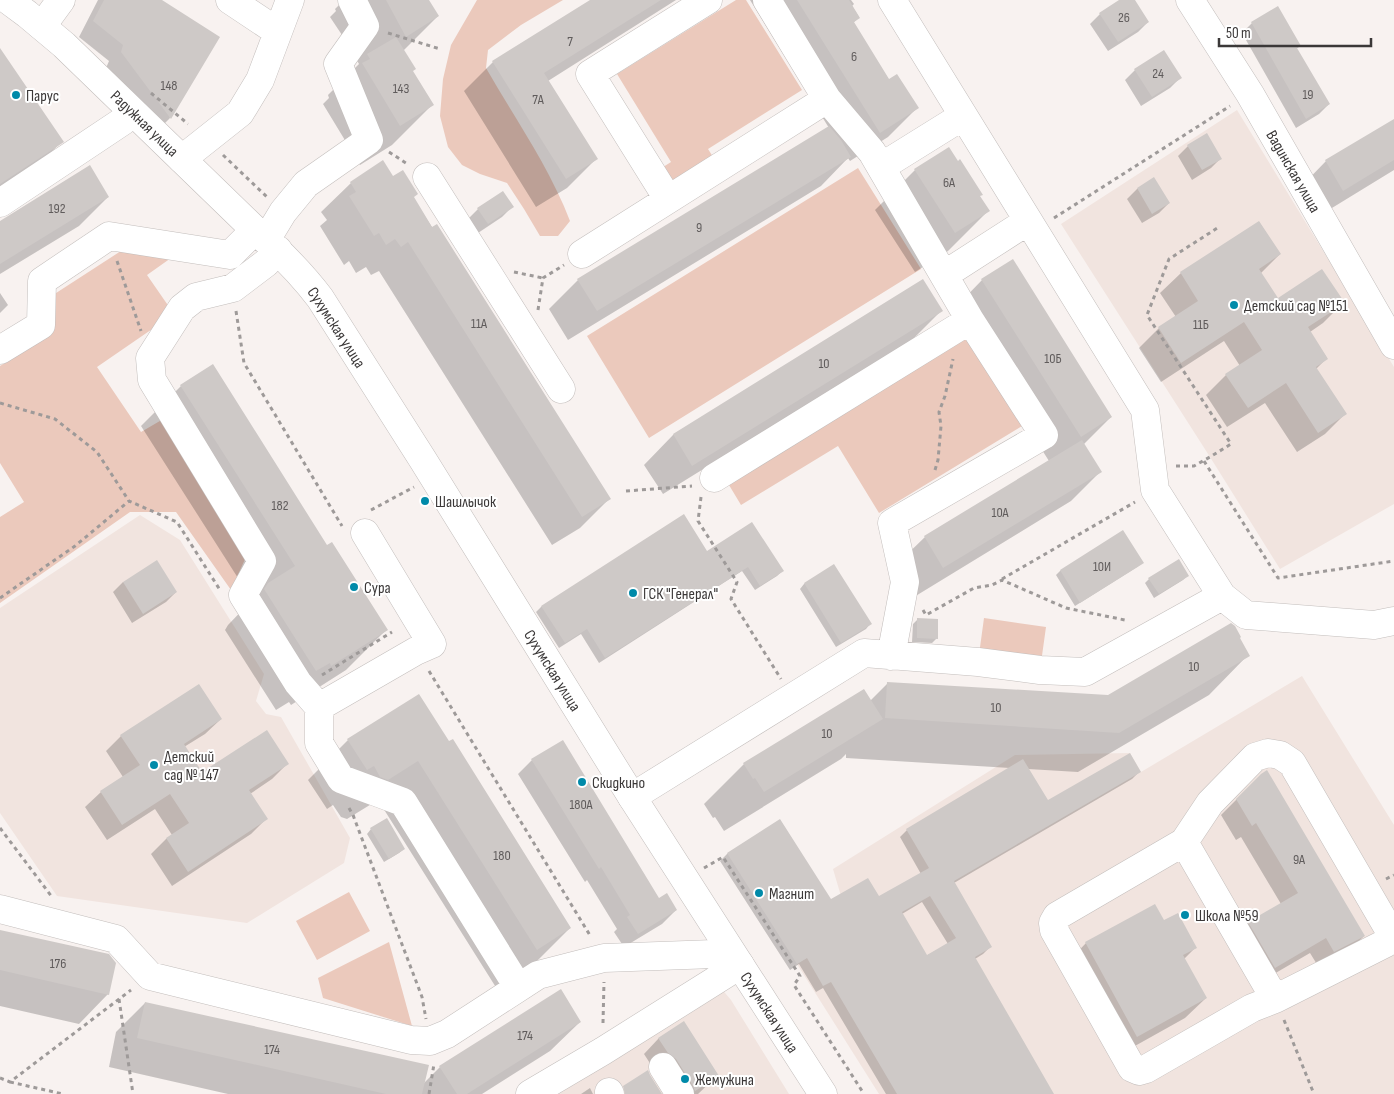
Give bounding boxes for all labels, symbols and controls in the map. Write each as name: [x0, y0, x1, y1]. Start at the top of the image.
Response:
house number: 26: [1118, 9, 1130, 26]
scale bar: [1219, 15, 1372, 47]
text: 50 m: [1226, 24, 1251, 43]
house number: 7: [567, 33, 573, 50]
house number: 6: [851, 48, 857, 65]
house number: 24: [1152, 65, 1164, 82]
house number: 148: [161, 77, 177, 94]
house number: 143: [393, 80, 409, 97]
house number: 19: [1302, 86, 1314, 103]
place label: Парус: [26, 87, 59, 106]
street label: Радужная улица: [106, 87, 182, 161]
marker: Парус: [10, 89, 22, 101]
house number: 7А: [532, 91, 545, 108]
street label: Вадинская улица: [1262, 127, 1324, 216]
house number: 6А: [943, 174, 956, 191]
house number: 192: [49, 200, 66, 217]
house number: 9: [696, 219, 702, 236]
street label: Сухумская улица: [303, 284, 369, 372]
place label: Детский сад №151: [1244, 297, 1348, 316]
marker: Детский сад №151: [1228, 299, 1240, 311]
house number: 11А: [471, 315, 488, 332]
house number: 11Б: [1193, 316, 1209, 333]
house number: 10Б: [1044, 350, 1062, 367]
house number: 10: [818, 355, 830, 372]
place label: Шашлычок: [435, 493, 497, 512]
marker: Шашлычок: [419, 495, 431, 507]
house number: 182: [272, 497, 289, 514]
house number: 10А: [991, 504, 1010, 521]
house number: 10И: [1093, 558, 1111, 575]
place label: Сура: [364, 579, 391, 598]
marker: Сура: [348, 581, 360, 593]
place label: ГСК "Генерал": [643, 585, 718, 604]
marker: ГСК "Генерал": [627, 587, 639, 599]
street label: Сухумская улица: [519, 627, 584, 715]
house number: 10: [1188, 658, 1200, 675]
house number: 10: [990, 699, 1002, 716]
house number: 10: [821, 725, 833, 742]
place label: Детский сад № 147: [164, 748, 219, 785]
marker: Детский сад № 147: [148, 759, 160, 771]
place label: Скидкино: [592, 774, 645, 793]
marker: Скидкино: [576, 776, 588, 788]
house number: 180А: [569, 796, 594, 813]
house number: 180: [493, 847, 511, 864]
house number: 9А: [1293, 851, 1306, 868]
place label: Магнит: [769, 885, 814, 904]
marker: Магнит: [753, 887, 765, 899]
place label: Школа №59: [1195, 907, 1259, 926]
marker: Школа №59: [1179, 909, 1191, 921]
house number: 176: [50, 955, 66, 972]
street label: Сухумская улица: [736, 969, 802, 1057]
house number: 174: [517, 1027, 533, 1044]
house number: 174: [264, 1041, 280, 1058]
place label: Жемужина: [695, 1071, 754, 1090]
marker: Жемужина: [679, 1073, 691, 1085]

